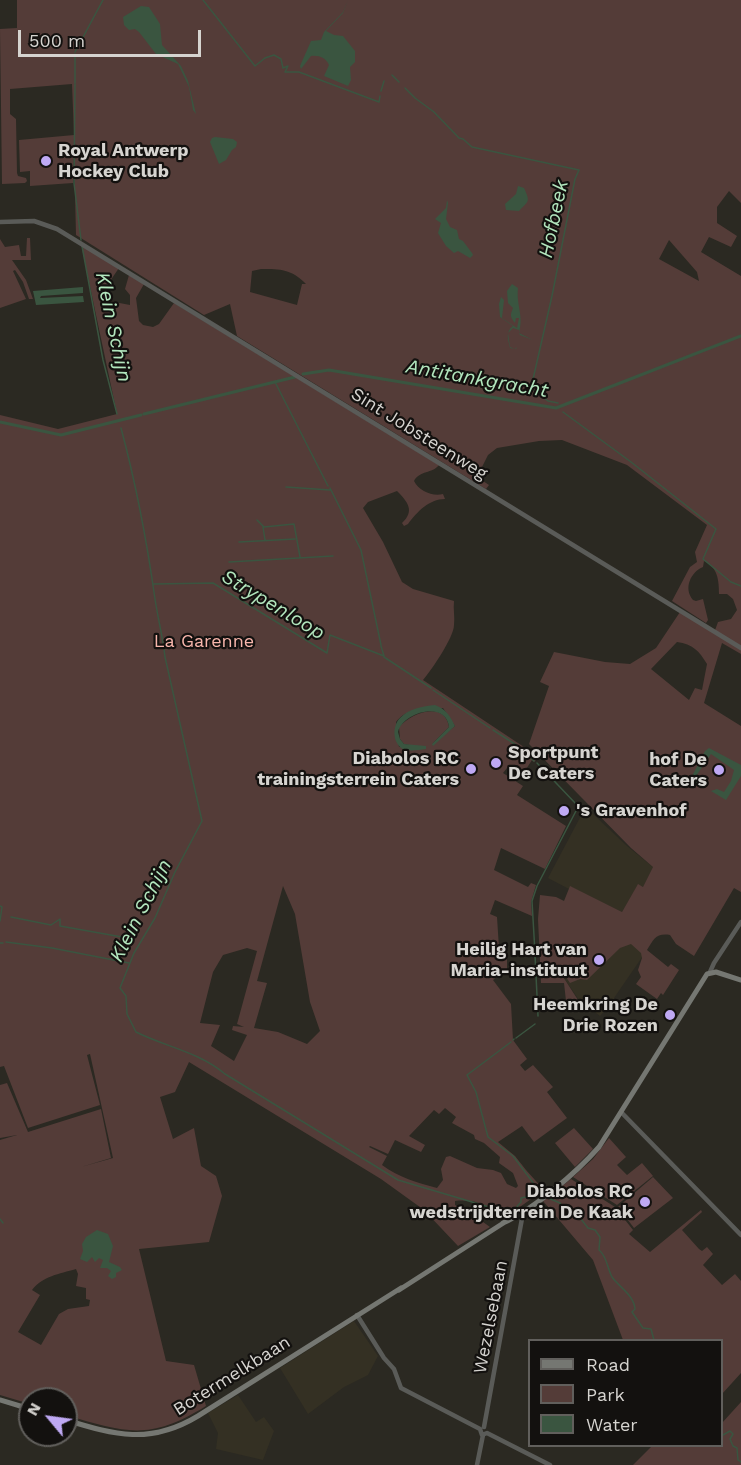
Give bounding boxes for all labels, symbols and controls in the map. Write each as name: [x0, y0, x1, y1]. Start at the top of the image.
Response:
scale bar: [21, 18, 204, 56]
text: 500 m: [29, 30, 85, 51]
place label: Royal Antwerp Hockey Club: [58, 140, 189, 182]
marker: Royal Antwerp Hockey Club: [39, 154, 53, 168]
water label: Hofbeek: [534, 178, 574, 260]
water label: Klein Schijn: [90, 270, 136, 384]
water label: Antitankgracht: [404, 355, 550, 403]
street label: Sint Jobsteenweg: [347, 383, 491, 485]
water label: Strypenloop: [217, 565, 329, 645]
park label: La Garenne: [154, 631, 254, 653]
place label: Sportpunt De Caters: [508, 742, 598, 784]
place label: Diabolos RC trainingsterrein Caters: [257, 748, 459, 790]
place label: hof De Caters: [649, 749, 707, 792]
marker: Sportpunt De Caters: [489, 756, 503, 770]
marker: Diabolos RC trainingsterrein Caters: [464, 762, 478, 776]
marker: hof De Caters: [712, 763, 726, 777]
place label: 's Gravenhof: [576, 800, 687, 822]
marker: 's Gravenhof: [557, 804, 571, 818]
water label: Klein Schijn: [105, 856, 177, 966]
place label: Heilig Hart van Maria-instituut: [450, 939, 587, 982]
marker: Heilig Hart van Maria-instituut: [592, 953, 606, 967]
place label: Heemkring De Drie Rozen: [533, 994, 658, 1036]
marker: Heemkring De Drie Rozen: [663, 1008, 677, 1022]
place label: Diabolos RC wedstrijdterrein De Kaak: [410, 1181, 633, 1224]
marker: Diabolos RC wedstrijdterrein De Kaak: [638, 1195, 652, 1209]
street label: Wezelsebaan: [469, 1258, 513, 1376]
street label: Botermelkbaan: [170, 1331, 294, 1421]
legend: [528, 1339, 723, 1447]
text: Road: [586, 1354, 630, 1375]
text: Park: [586, 1384, 625, 1405]
north arrow: [18, 1387, 78, 1447]
text: N: [22, 1399, 45, 1419]
text: Water: [586, 1414, 638, 1435]

